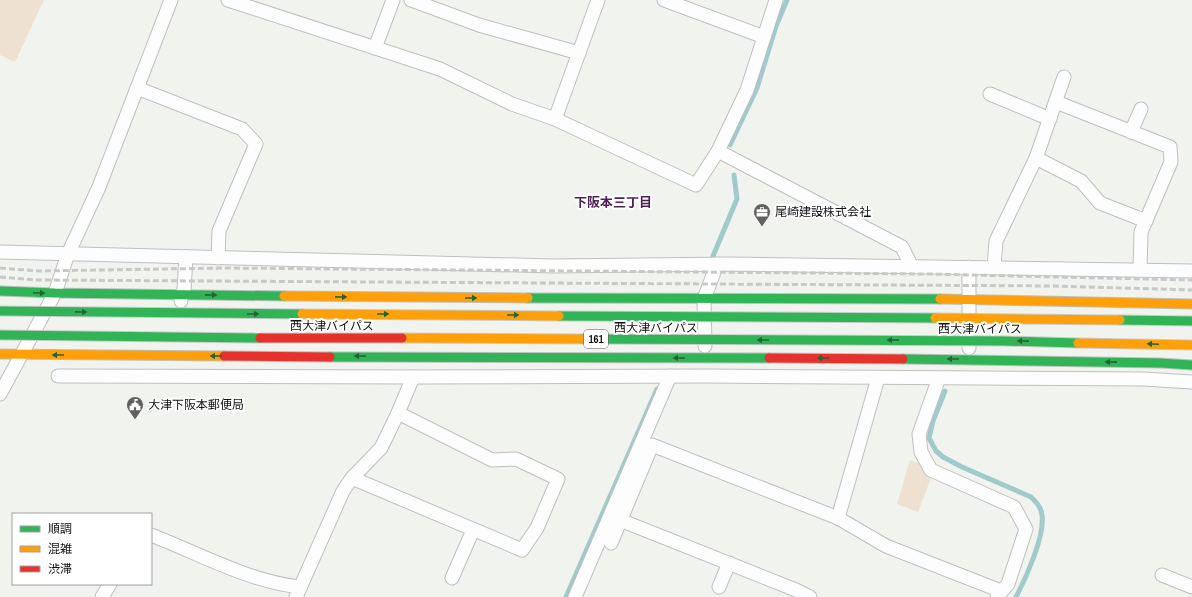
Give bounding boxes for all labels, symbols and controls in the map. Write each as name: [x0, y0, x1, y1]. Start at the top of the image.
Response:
district label: 下阪本三丁目: [574, 194, 652, 211]
office icon: 尾崎建設株式会社: [752, 202, 772, 227]
place label: 尾崎建設株式会社: [775, 204, 871, 220]
one-way arrow: [33, 289, 45, 296]
one-way arrow: [205, 292, 218, 298]
one-way arrow: [335, 294, 348, 300]
one-way arrow: [465, 295, 478, 301]
one-way arrow: [75, 309, 88, 315]
one-way arrow: [247, 311, 260, 317]
one-way arrow: [377, 311, 390, 317]
one-way arrow: [507, 312, 520, 318]
street label: 西大津バイパス: [290, 318, 374, 334]
street label: 西大津バイパス: [614, 320, 698, 336]
street label: 西大津バイパス: [938, 321, 1022, 337]
road number: 161: [584, 330, 608, 348]
one-way arrow: [756, 337, 769, 343]
one-way arrow: [886, 337, 899, 343]
one-way arrow: [1016, 338, 1029, 344]
one-way arrow: [1146, 341, 1159, 347]
one-way arrow: [51, 352, 64, 358]
one-way arrow: [209, 353, 222, 359]
one-way arrow: [353, 353, 366, 359]
one-way arrow: [672, 355, 685, 361]
one-way arrow: [816, 355, 829, 361]
one-way arrow: [946, 356, 959, 362]
one-way arrow: [1104, 359, 1117, 365]
public building icon: 大津下阪本郵便局: [125, 395, 145, 420]
place label: 大津下阪本郵便局: [148, 397, 244, 413]
legend: [12, 513, 152, 585]
text: 順調: [48, 521, 72, 537]
text: 混雑: [48, 541, 72, 557]
text: 渋滞: [48, 561, 72, 577]

